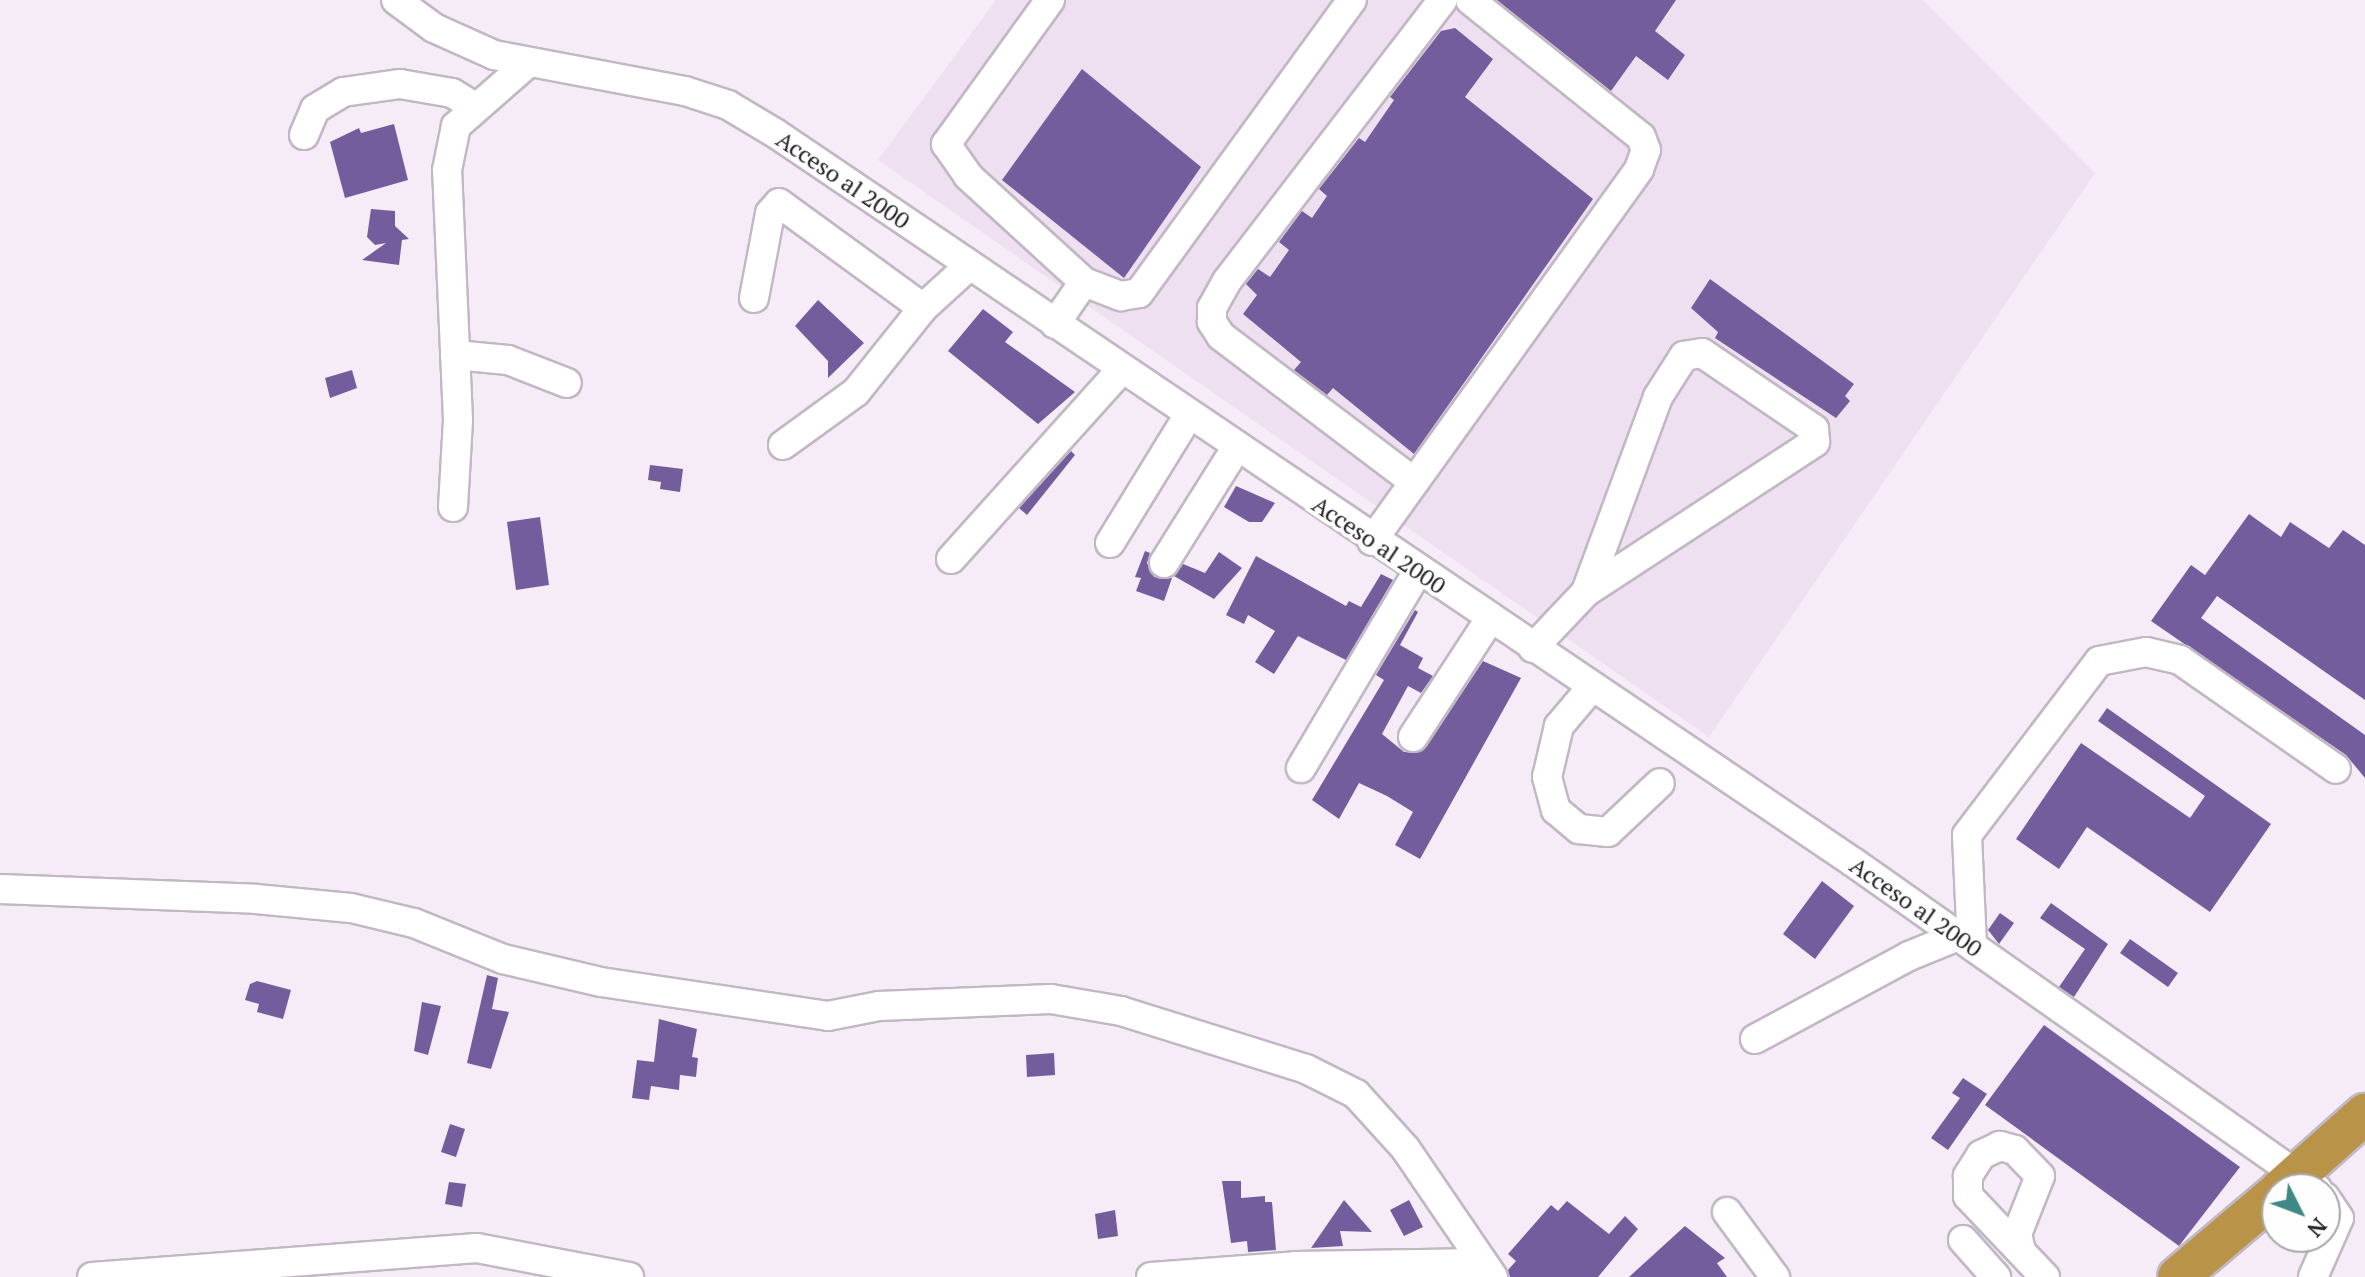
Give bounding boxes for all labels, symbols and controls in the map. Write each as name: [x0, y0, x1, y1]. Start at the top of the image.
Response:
street label: Acceso al 2000: [771, 125, 915, 235]
street label: Acceso al 2000: [1307, 490, 1451, 600]
street label: Acceso al 2000: [1844, 851, 1988, 963]
north arrow: [2261, 1173, 2341, 1253]
text: N: [2301, 1212, 2334, 1244]

